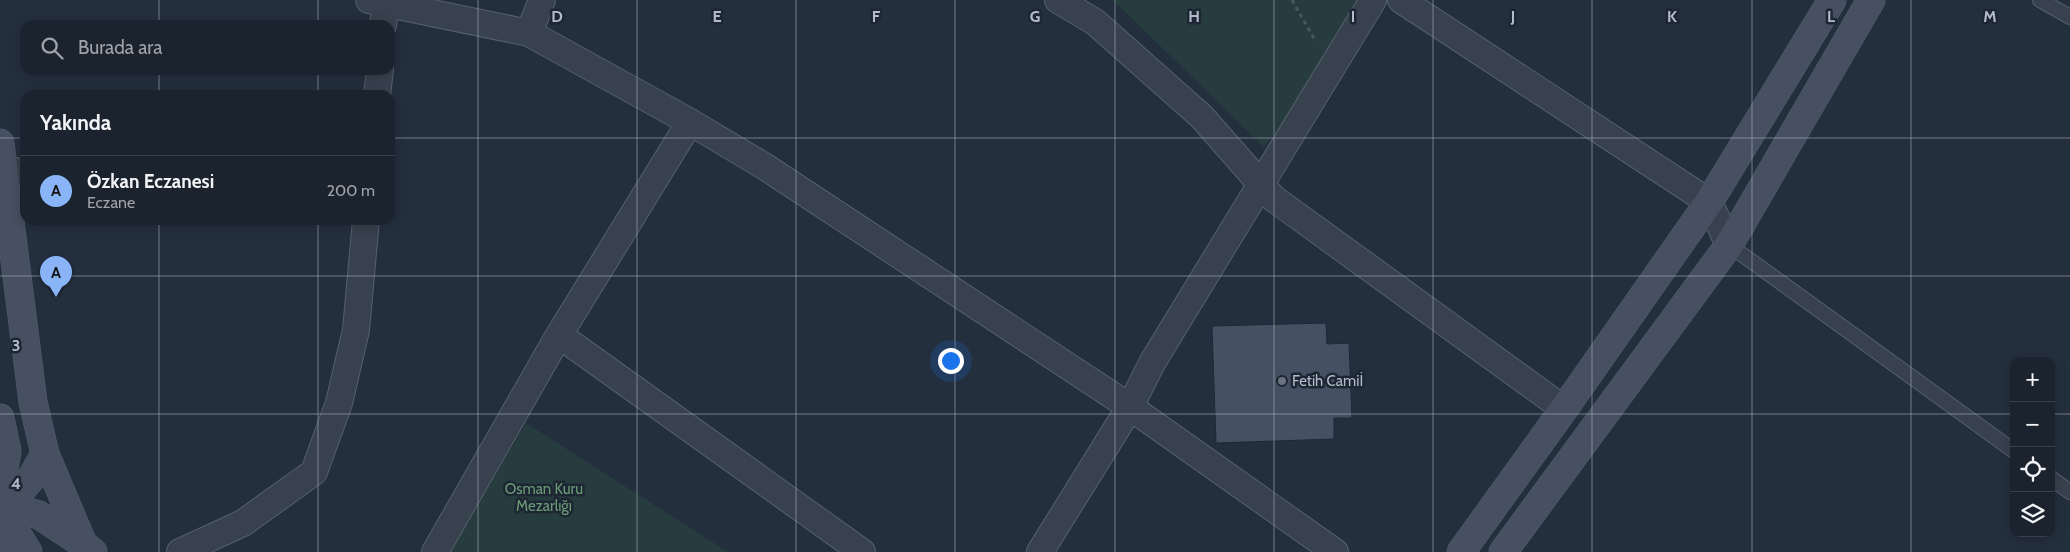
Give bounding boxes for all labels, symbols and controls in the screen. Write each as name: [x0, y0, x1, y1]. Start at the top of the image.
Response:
text: D: [551, 7, 563, 26]
text: E: [712, 7, 722, 26]
text: F: [872, 7, 881, 26]
text: G: [1030, 7, 1040, 26]
text: H: [1188, 7, 1200, 26]
text: I: [1351, 7, 1355, 26]
text: J: [1510, 7, 1515, 26]
text: K: [1667, 7, 1677, 26]
text: L: [1827, 7, 1835, 26]
text: M: [1983, 7, 1997, 26]
search box: [20, 20, 395, 75]
icon: search: [38, 34, 66, 62]
text: Burada ara: [78, 36, 162, 59]
text: Yakında: [40, 110, 111, 135]
text: Özkan Eczanesi: [87, 170, 214, 193]
text: A: [51, 181, 61, 200]
text: 200 m: [327, 181, 375, 200]
text: Eczane: [87, 193, 135, 212]
pin: A: [40, 256, 72, 297]
text: 3: [12, 336, 20, 355]
your location: [938, 348, 964, 374]
map controls: [2010, 357, 2055, 537]
button: +: [2010, 357, 2055, 402]
place label: Fetih Camiİ: [1292, 371, 1363, 390]
marker: Fetih Camiİ: [1276, 375, 1288, 387]
button: −: [2010, 402, 2055, 447]
button: locate: [2010, 447, 2055, 492]
text: 4: [11, 474, 21, 493]
park label: Osman Kuru Mezarlığı: [505, 480, 583, 515]
button: layers: [2010, 492, 2055, 537]

